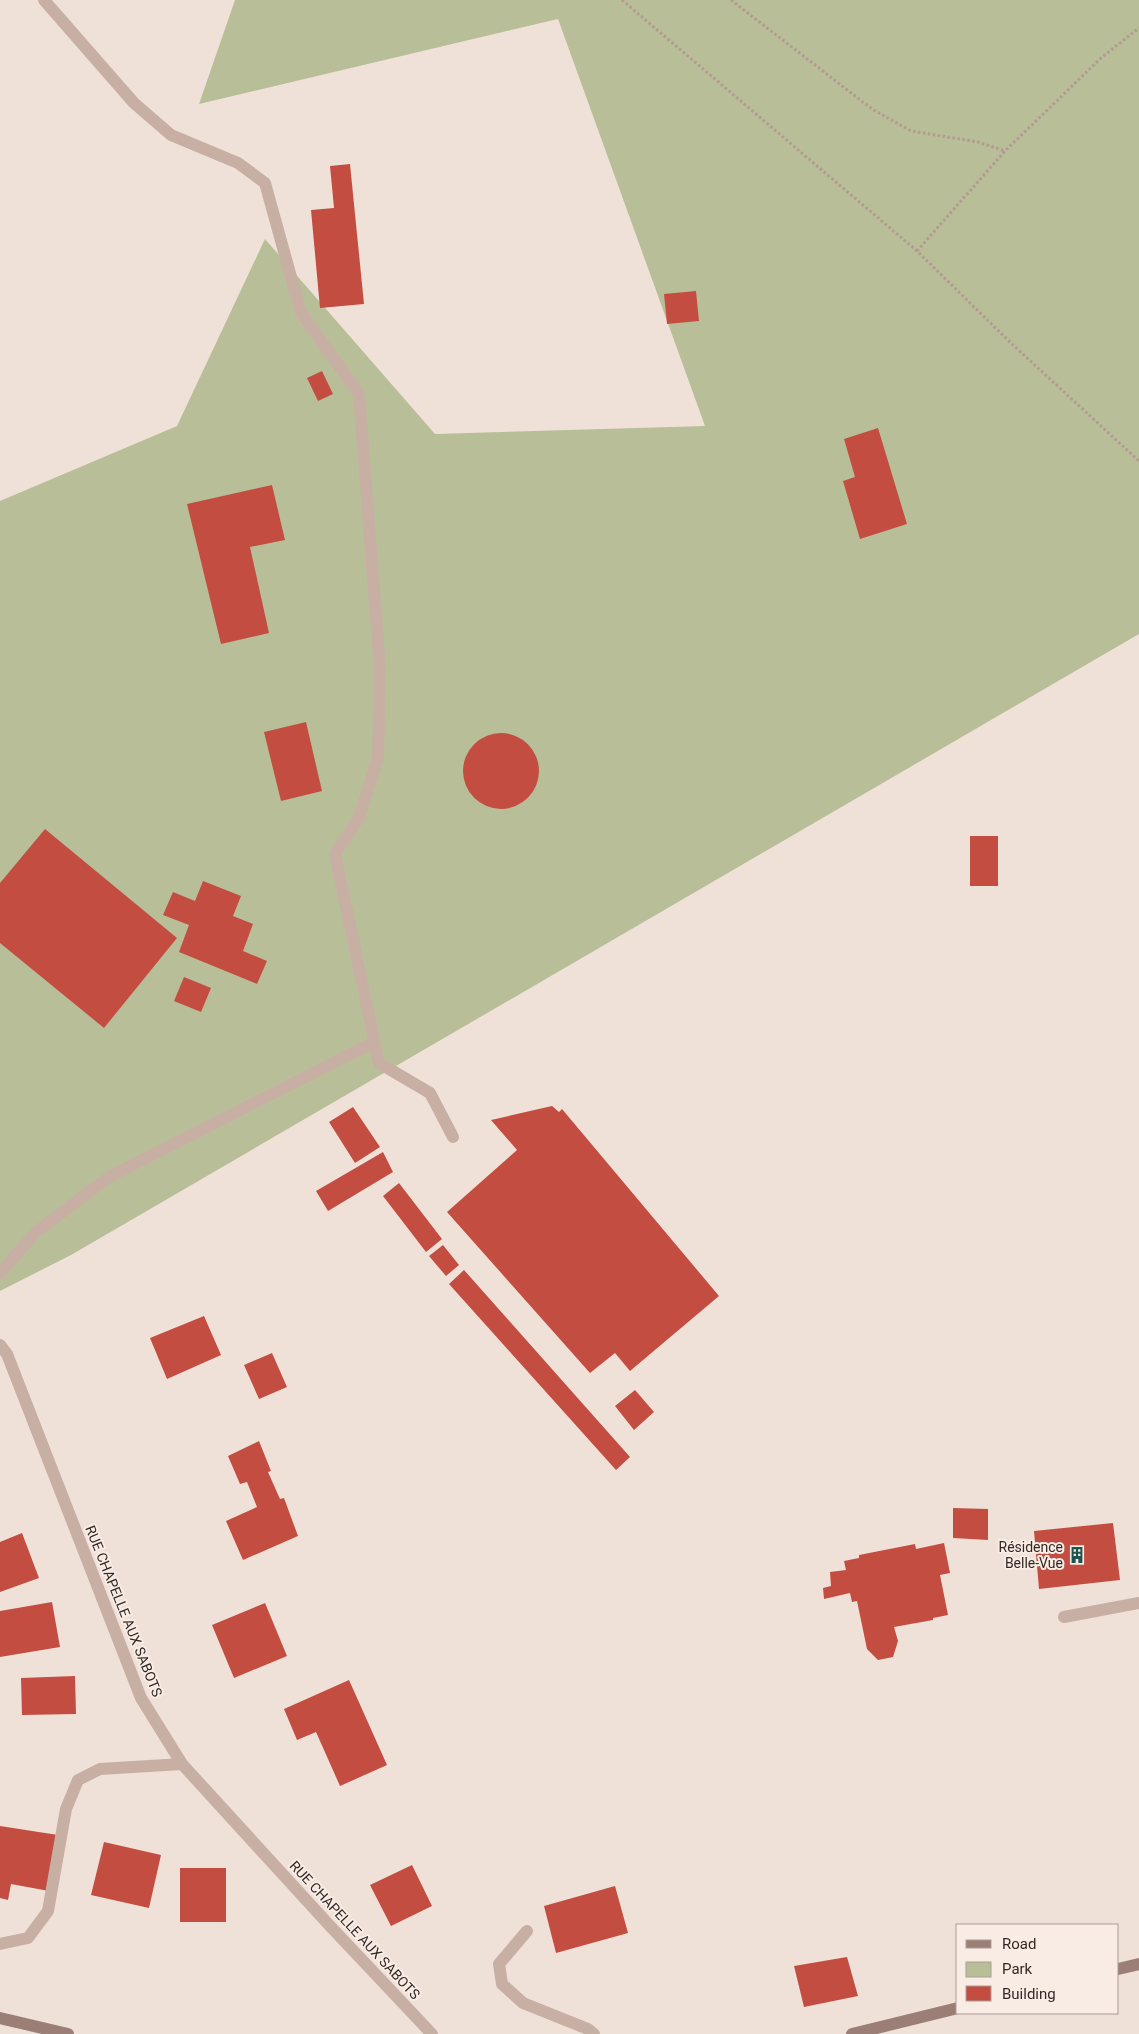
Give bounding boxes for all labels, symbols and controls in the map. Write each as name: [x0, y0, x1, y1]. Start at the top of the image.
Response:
street label: RUE CHAPELLE AUX SABOTS: [82, 1523, 166, 1699]
place label: Résidence Belle-Vue: [999, 1539, 1063, 1571]
building icon: Résidence Belle-Vue: [1067, 1545, 1087, 1565]
street label: RUE CHAPELLE AUX SABOTS: [287, 1858, 423, 2002]
legend: [956, 1924, 1119, 2014]
text: Road: [1002, 1935, 1036, 1953]
text: Park: [1002, 1960, 1033, 1978]
text: Building: [1002, 1985, 1056, 2003]

